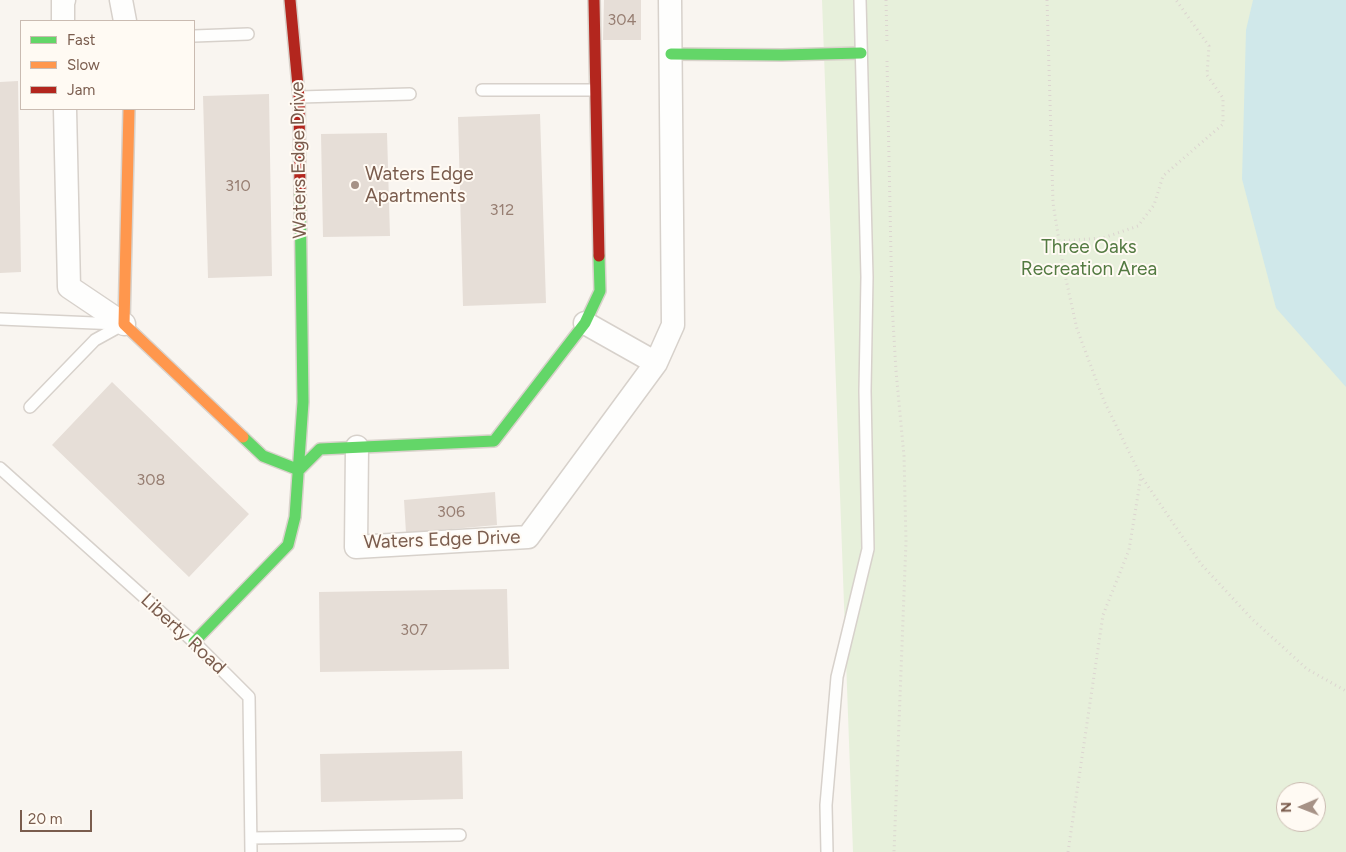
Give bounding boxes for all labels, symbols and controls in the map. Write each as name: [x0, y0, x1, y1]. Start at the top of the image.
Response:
house number: 304: [608, 10, 636, 30]
legend: [20, 20, 195, 110]
text: Fast: [67, 31, 95, 49]
text: Slow: [67, 56, 100, 74]
text: Jam: [67, 81, 95, 99]
street label: Waters Edge Drive: [286, 81, 312, 239]
place label: Waters Edge Apartments: [365, 163, 474, 207]
house number: 310: [225, 176, 251, 196]
marker: Waters Edge Apartments: [349, 179, 361, 191]
house number: 312: [490, 200, 514, 220]
park label: Three Oaks Recreation Area: [1021, 236, 1157, 280]
house number: 308: [137, 470, 165, 490]
house number: 306: [437, 502, 465, 522]
street label: Waters Edge Drive: [363, 526, 521, 554]
street label: Liberty Road: [136, 589, 230, 679]
house number: 307: [400, 620, 428, 640]
north arrow: [1276, 782, 1326, 832]
scale bar: [22, 800, 95, 832]
text: N: [1278, 802, 1295, 813]
text: 20 m: [28, 810, 62, 828]

